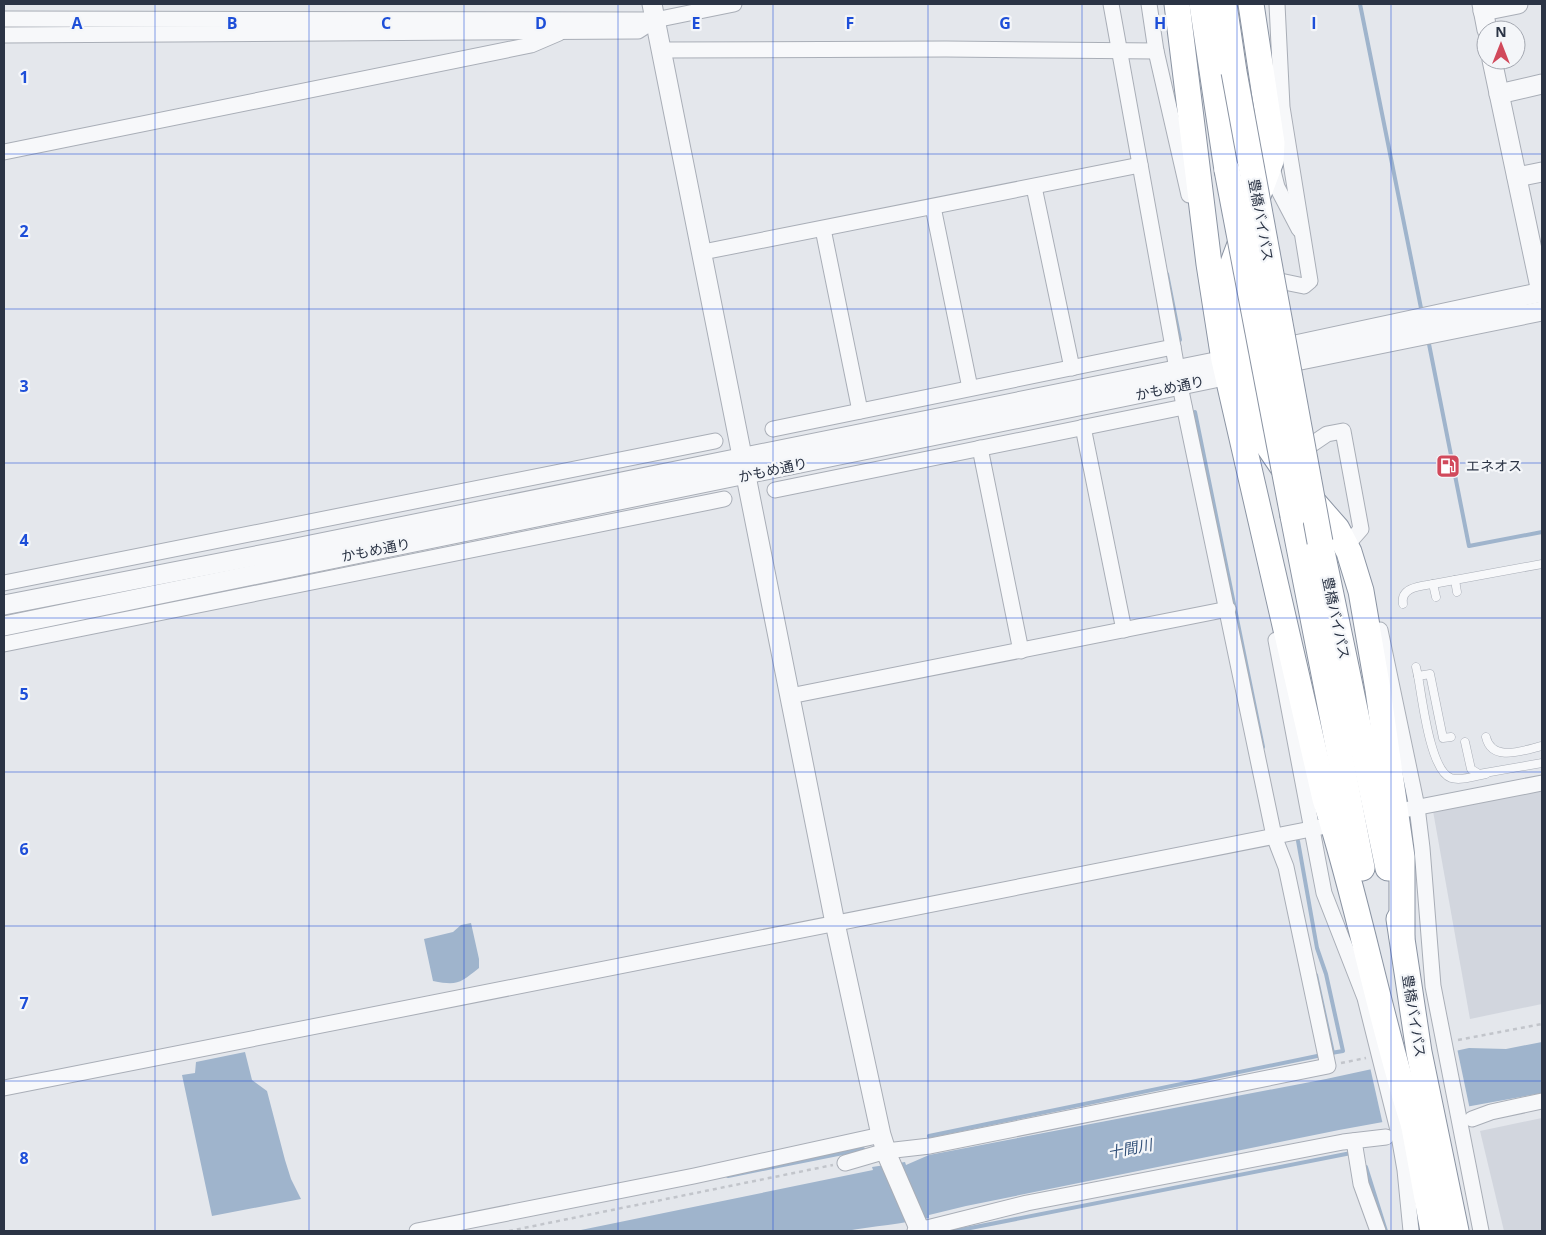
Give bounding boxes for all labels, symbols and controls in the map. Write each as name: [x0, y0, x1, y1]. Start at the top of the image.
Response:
text: A: [71, 12, 83, 34]
text: B: [227, 12, 237, 34]
text: C: [381, 12, 391, 34]
text: D: [535, 12, 547, 34]
text: E: [692, 12, 701, 34]
text: F: [846, 12, 854, 34]
text: G: [999, 12, 1011, 34]
text: H: [1154, 12, 1166, 34]
text: I: [1311, 12, 1317, 34]
north arrow: [1476, 20, 1526, 70]
text: N: [1495, 22, 1507, 41]
text: 1: [19, 66, 29, 88]
street label: 豊橋バイパス: [1245, 177, 1278, 263]
text: 2: [19, 220, 29, 242]
street label: かもめ通り: [1134, 371, 1206, 404]
text: 3: [19, 375, 29, 397]
street label: かもめ通り: [737, 453, 809, 486]
fuel station icon: エネオス: [1435, 453, 1461, 479]
place label: エネオス: [1466, 456, 1522, 475]
text: 4: [19, 529, 29, 551]
street label: かもめ通り: [340, 534, 412, 566]
street label: 豊橋バイパス: [1318, 575, 1354, 661]
text: 5: [19, 683, 29, 705]
text: 6: [19, 838, 29, 860]
street label: 豊橋バイパス: [1399, 973, 1430, 1059]
text: 7: [19, 992, 29, 1014]
water label: 十間川: [1106, 1134, 1156, 1162]
text: 8: [19, 1147, 29, 1169]

